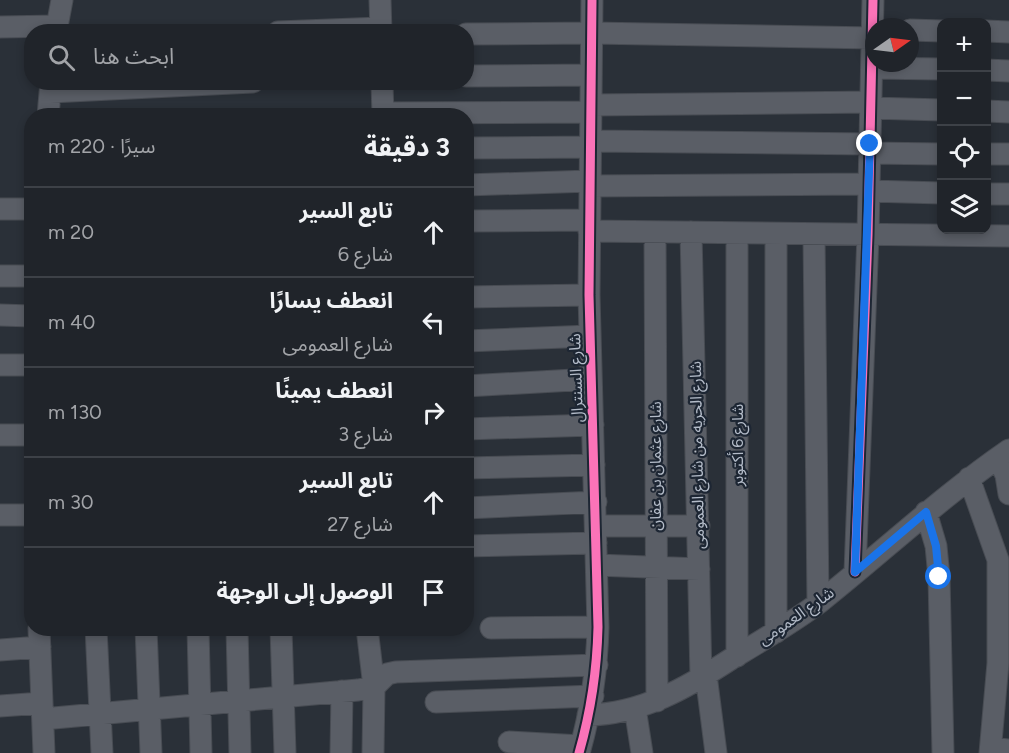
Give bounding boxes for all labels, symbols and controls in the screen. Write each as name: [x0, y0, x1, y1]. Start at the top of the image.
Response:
north arrow: [865, 18, 919, 72]
map controls: [937, 18, 991, 234]
button: +: [937, 18, 991, 72]
search box: [24, 24, 474, 90]
icon: search: [45, 41, 78, 74]
text: ابحث هنا: [93, 43, 174, 70]
button: −: [937, 72, 991, 126]
button: locate: [937, 126, 991, 180]
route end: [856, 130, 882, 156]
text: 3 دقيقة: [364, 131, 450, 163]
text: سيرًا · 220 m: [48, 134, 155, 158]
button: layers: [937, 180, 991, 234]
text: تابع السير: [299, 197, 393, 224]
icon: ahead: [417, 216, 450, 249]
text: 20 m: [48, 220, 94, 244]
text: شارع 6: [338, 242, 393, 266]
text: انعطف يسارًا: [270, 287, 393, 314]
icon: left: [417, 306, 450, 339]
text: 40 m: [48, 310, 95, 334]
text: شارع العمومى: [282, 332, 393, 356]
street label: شارع السنترال: [565, 333, 590, 423]
street label: شارع الحريه من شارع العمومى: [686, 361, 711, 549]
text: انعطف يمينًا: [275, 377, 393, 404]
icon: right: [417, 396, 450, 429]
text: 130 m: [48, 400, 102, 424]
street label: شارع عثمان بن عفان: [646, 401, 668, 531]
street label: شارع 6 أكتوبر: [727, 404, 750, 487]
text: شارع 3: [338, 422, 393, 446]
text: تابع السير: [299, 467, 393, 494]
icon: ahead: [417, 486, 450, 519]
text: 30 m: [48, 490, 94, 514]
text: شارع 27: [327, 512, 393, 536]
route start: [925, 563, 951, 589]
icon: arrive: [417, 576, 450, 609]
text: الوصول إلى الوجهة: [216, 578, 393, 605]
street label: شارع العمومى: [754, 583, 839, 652]

